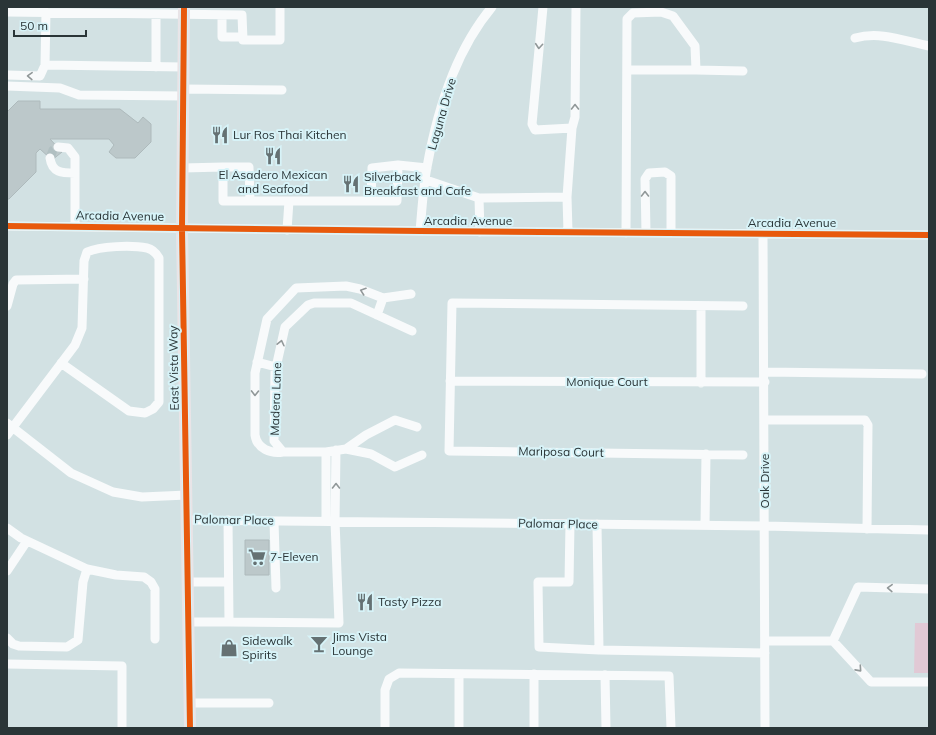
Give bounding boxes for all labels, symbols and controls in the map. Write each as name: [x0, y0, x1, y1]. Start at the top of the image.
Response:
scale bar: [14, 12, 86, 38]
text: 50 m: [20, 18, 48, 33]
one-way arrow: [535, 43, 544, 49]
one-way arrow: [27, 72, 33, 80]
street label: Laguna Drive: [424, 76, 459, 152]
one-way arrow: [571, 104, 579, 110]
restaurant icon: Lur Ros Thai Kitchen: [210, 125, 230, 145]
place label: Lur Ros Thai Kitchen: [233, 127, 347, 142]
restaurant icon: El Asadero Mexican and Seafood: [263, 146, 283, 166]
place label: El Asadero Mexican and Seafood: [218, 167, 328, 196]
place label: Silverback Breakfast and Cafe: [364, 169, 471, 198]
restaurant icon: Silverback Breakfast and Cafe: [341, 174, 361, 194]
one-way arrow: [641, 191, 649, 197]
street label: Arcadia Avenue: [76, 207, 164, 224]
street label: Arcadia Avenue: [424, 213, 512, 228]
street label: Arcadia Avenue: [748, 215, 836, 230]
one-way arrow: [360, 287, 367, 295]
street label: East Vista Way: [165, 325, 182, 411]
one-way arrow: [277, 340, 285, 346]
street label: Madera Lane: [267, 362, 284, 436]
street label: Monique Court: [566, 374, 648, 389]
one-way arrow: [251, 390, 259, 396]
street label: Mariposa Court: [518, 443, 604, 460]
street label: Oak Drive: [757, 454, 772, 508]
one-way arrow: [332, 483, 340, 489]
street label: Palomar Place: [194, 511, 274, 528]
street label: Palomar Place: [518, 515, 598, 532]
supermarket icon: 7-Eleven: [247, 547, 267, 567]
place label: 7-Eleven: [270, 549, 319, 564]
one-way arrow: [887, 584, 893, 592]
restaurant icon: Tasty Pizza: [355, 592, 375, 612]
place label: Tasty Pizza: [378, 594, 441, 609]
place label: Jims Vista Lounge: [332, 629, 387, 658]
place label: Sidewalk Spirits: [242, 633, 293, 662]
bar icon: Jims Vista Lounge: [309, 634, 329, 654]
shop icon: Sidewalk Spirits: [219, 638, 239, 658]
one-way arrow: [855, 665, 862, 672]

